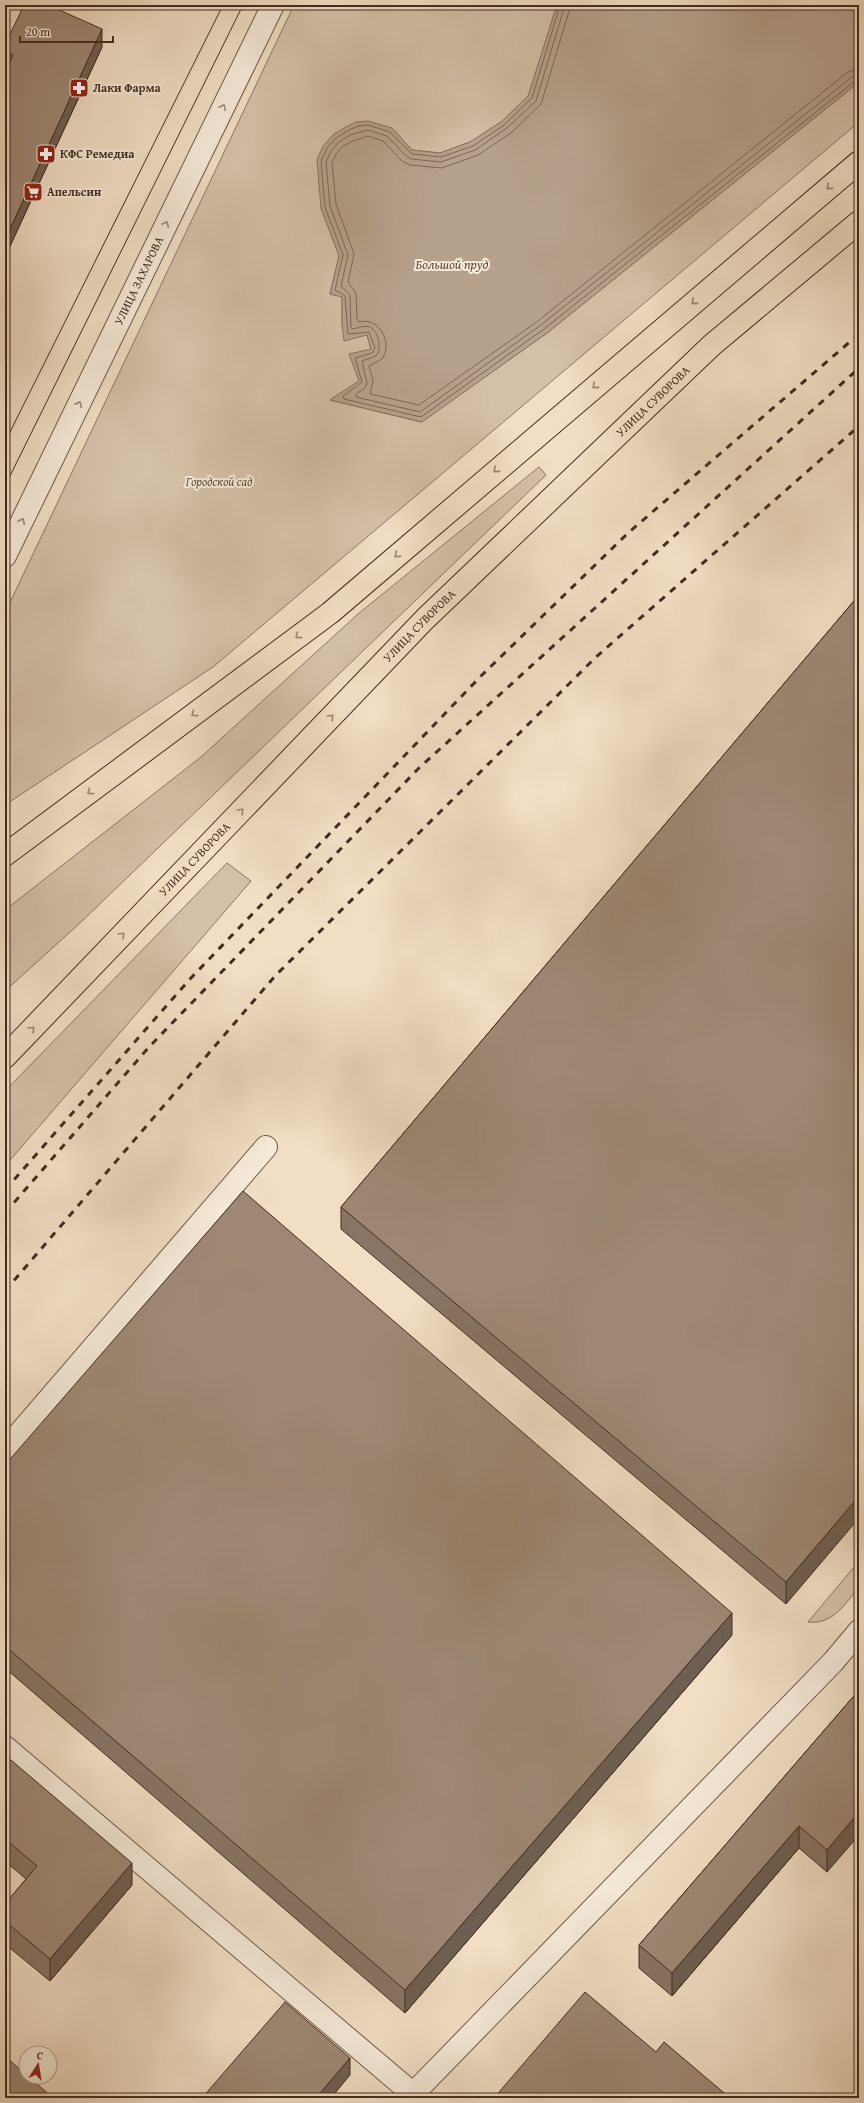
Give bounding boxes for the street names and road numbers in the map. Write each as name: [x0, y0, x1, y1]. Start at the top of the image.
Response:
street label: УЛИЦА ЗАХАРОВА: [110, 233, 168, 328]
street label: УЛИЦА СУВОРОВА: [612, 361, 694, 440]
street label: УЛИЦА СУВОРОВА: [379, 585, 460, 666]
street label: УЛИЦА СУВОРОВА: [155, 818, 234, 900]

